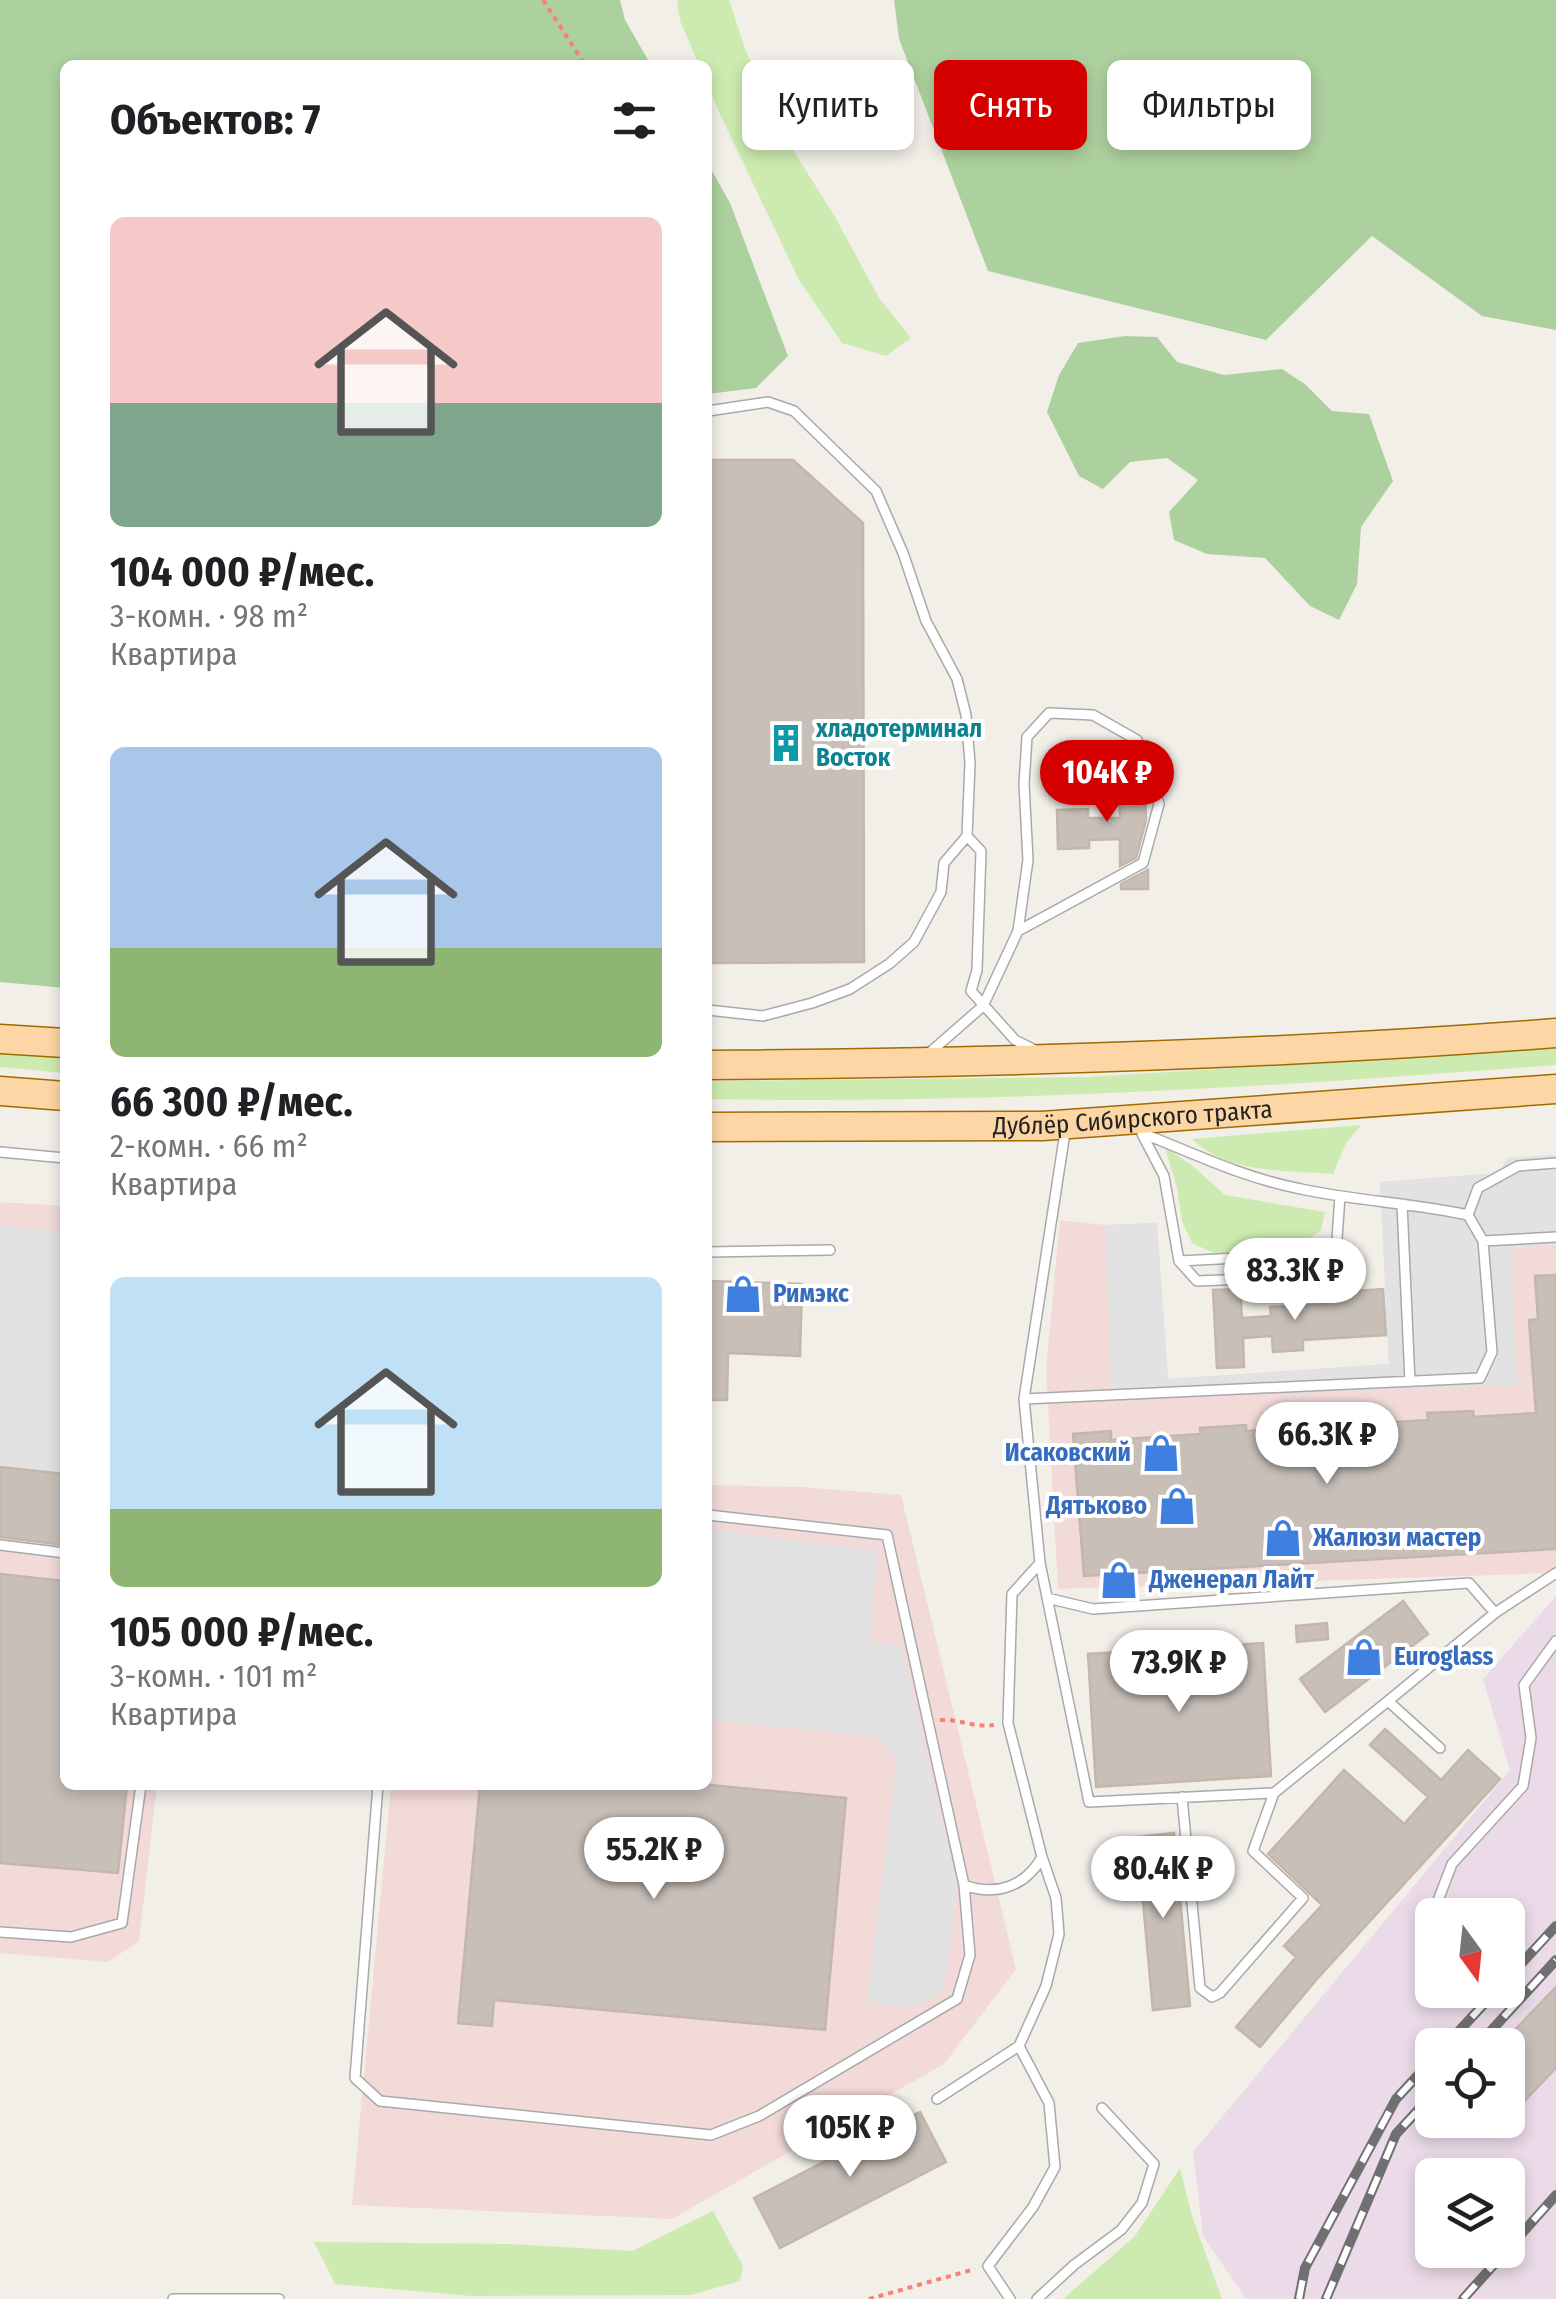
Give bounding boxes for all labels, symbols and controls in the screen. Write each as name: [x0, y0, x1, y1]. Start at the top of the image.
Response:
chip: Купить: [742, 60, 914, 150]
chip: Снять: [934, 60, 1087, 150]
chip: Фильтры: [1107, 60, 1311, 150]
icon: filters: [607, 93, 662, 148]
text: Объектов: 7: [110, 95, 320, 145]
icon: home: [296, 282, 476, 462]
text: 104 000 ₽/мес.: [110, 547, 374, 597]
text: 3-комн. · 98 m²: [110, 597, 308, 635]
text: Квартира: [110, 635, 237, 673]
place label: хладотерминал Восток: [815, 714, 982, 773]
building icon: хладотерминал Восток: [765, 722, 807, 764]
pin: 104K ₽: [1026, 740, 1188, 825]
text: 104K ₽: [1062, 753, 1152, 791]
icon: home: [296, 812, 476, 992]
text: 66 300 ₽/мес.: [110, 1077, 353, 1127]
street label: Дублёр Сибирского тракта: [992, 1094, 1273, 1141]
text: 2-комн. · 66 m²: [110, 1127, 308, 1165]
text: Квартира: [110, 1165, 237, 1203]
pin: 83.3K ₽: [1203, 1238, 1387, 1323]
text: 83.3K ₽: [1246, 1251, 1344, 1289]
shop icon: Римэкс: [722, 1273, 764, 1315]
place label: Римэкс: [773, 1279, 849, 1309]
icon: home: [296, 1342, 476, 1522]
pin: 66.3K ₽: [1235, 1402, 1419, 1487]
text: 66.3K ₽: [1277, 1415, 1377, 1453]
shop icon: Исаковский: [1140, 1432, 1182, 1474]
place label: Исаковский: [1005, 1438, 1131, 1468]
shop icon: Дятьково: [1156, 1485, 1198, 1527]
place label: Дятьково: [1045, 1491, 1147, 1521]
shop icon: Жалюзи мастер: [1262, 1517, 1304, 1559]
place label: Жалюзи мастер: [1312, 1523, 1481, 1553]
shop icon: Дженерал Лайт: [1098, 1559, 1140, 1601]
place label: Дженерал Лайт: [1148, 1565, 1314, 1595]
text: 105 000 ₽/мес.: [110, 1607, 373, 1657]
pin: 73.9K ₽: [1087, 1630, 1271, 1715]
shop icon: Euroglass: [1343, 1636, 1385, 1678]
place label: Euroglass: [1394, 1642, 1493, 1672]
text: 73.9K ₽: [1132, 1643, 1226, 1681]
text: 3-комн. · 101 m²: [110, 1657, 317, 1695]
text: Квартира: [110, 1695, 237, 1733]
pin: 55.2K ₽: [562, 1817, 746, 1902]
text: 55.2K ₽: [606, 1830, 702, 1868]
pin: 80.4K ₽: [1071, 1836, 1255, 1921]
text: 80.4K ₽: [1113, 1849, 1213, 1887]
north arrow: [1415, 1898, 1525, 2008]
map controls: [1415, 1898, 1525, 2268]
button: locate: [1415, 2028, 1525, 2138]
pin: 105K ₽: [769, 2095, 931, 2180]
text: 105K ₽: [805, 2108, 895, 2146]
button: layers: [1415, 2158, 1525, 2268]

